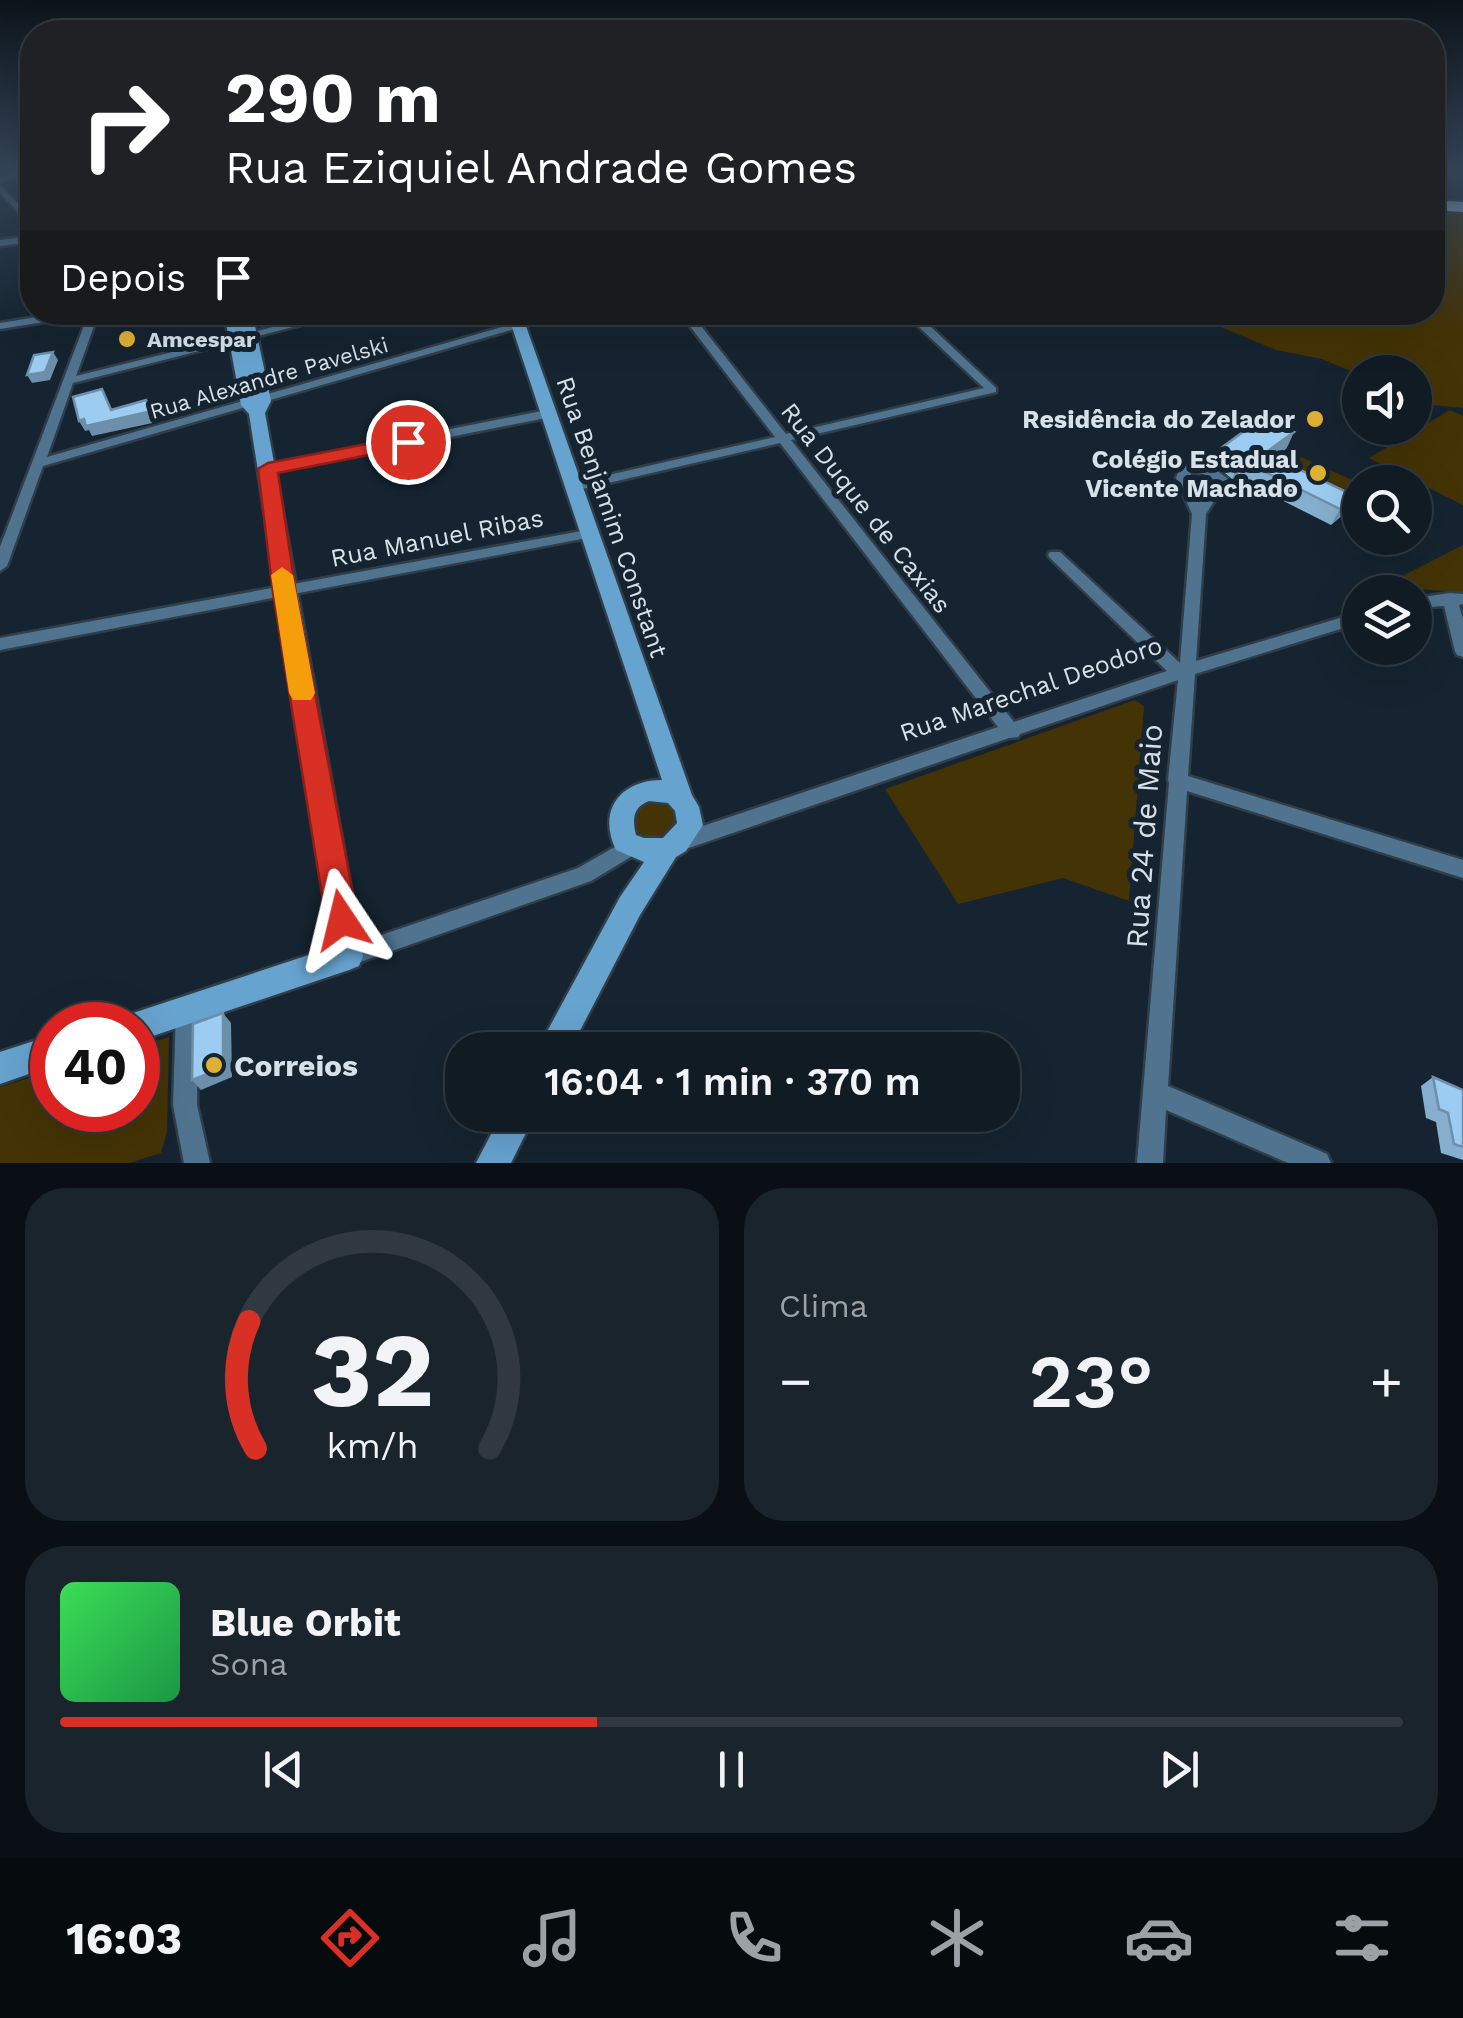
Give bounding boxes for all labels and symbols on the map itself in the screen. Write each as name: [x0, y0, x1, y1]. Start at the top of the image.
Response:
place label: Amcespar: [147, 327, 256, 352]
marker: Amcespar: [116, 328, 138, 350]
street label: Rua Alexandre Pavelski: [147, 332, 391, 424]
street label: Rua Benjamim Constant: [550, 373, 674, 662]
street label: Rua Duque de Caxias: [775, 397, 957, 619]
pin: [366, 400, 451, 485]
place label: Residência do Zelador: [1022, 405, 1295, 434]
marker: Residência do Zelador: [1304, 408, 1326, 430]
place label: Colégio Estadual Vicente Machado: [1085, 445, 1299, 503]
marker: Colégio Estadual Vicente Machado: [1307, 462, 1329, 484]
street label: Rua Manuel Ribas: [328, 503, 546, 573]
street label: Rua Marechal Deodoro: [896, 630, 1166, 748]
street label: Rua 24 de Maio: [1119, 723, 1169, 949]
position arrow: [290, 868, 394, 972]
speed limit sign: 40: [30, 1002, 160, 1132]
place label: Correios: [234, 1048, 358, 1083]
marker: Correios: [203, 1054, 225, 1076]

